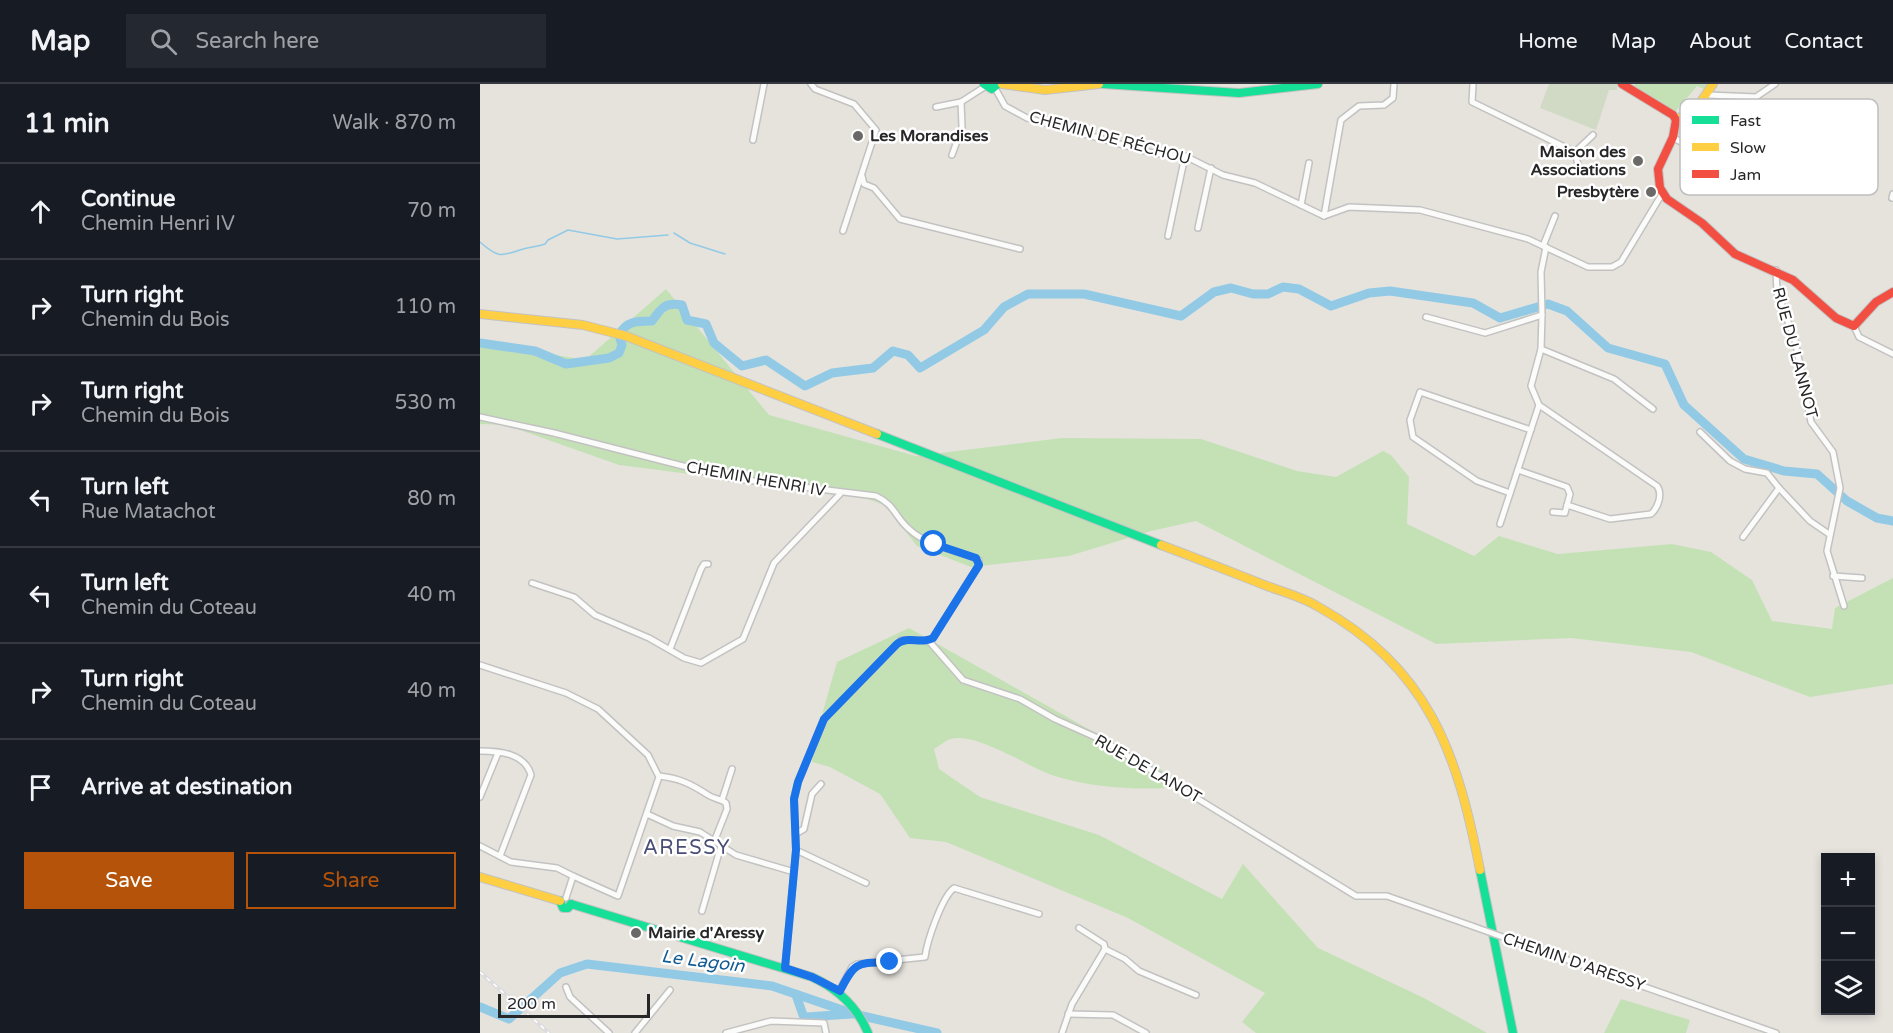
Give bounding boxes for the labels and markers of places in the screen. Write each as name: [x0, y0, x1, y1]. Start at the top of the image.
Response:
place label: Les Morandises: [870, 126, 989, 146]
marker: Les Morandises: [851, 129, 865, 143]
place label: Maison des Associations: [1530, 142, 1626, 180]
marker: Maison des Associations: [1631, 154, 1645, 168]
place label: Presbytère: [1557, 182, 1639, 202]
marker: Presbytère: [1644, 185, 1658, 199]
place label: Mairie d'Aressy: [648, 923, 764, 943]
marker: Mairie d'Aressy: [629, 926, 643, 940]

